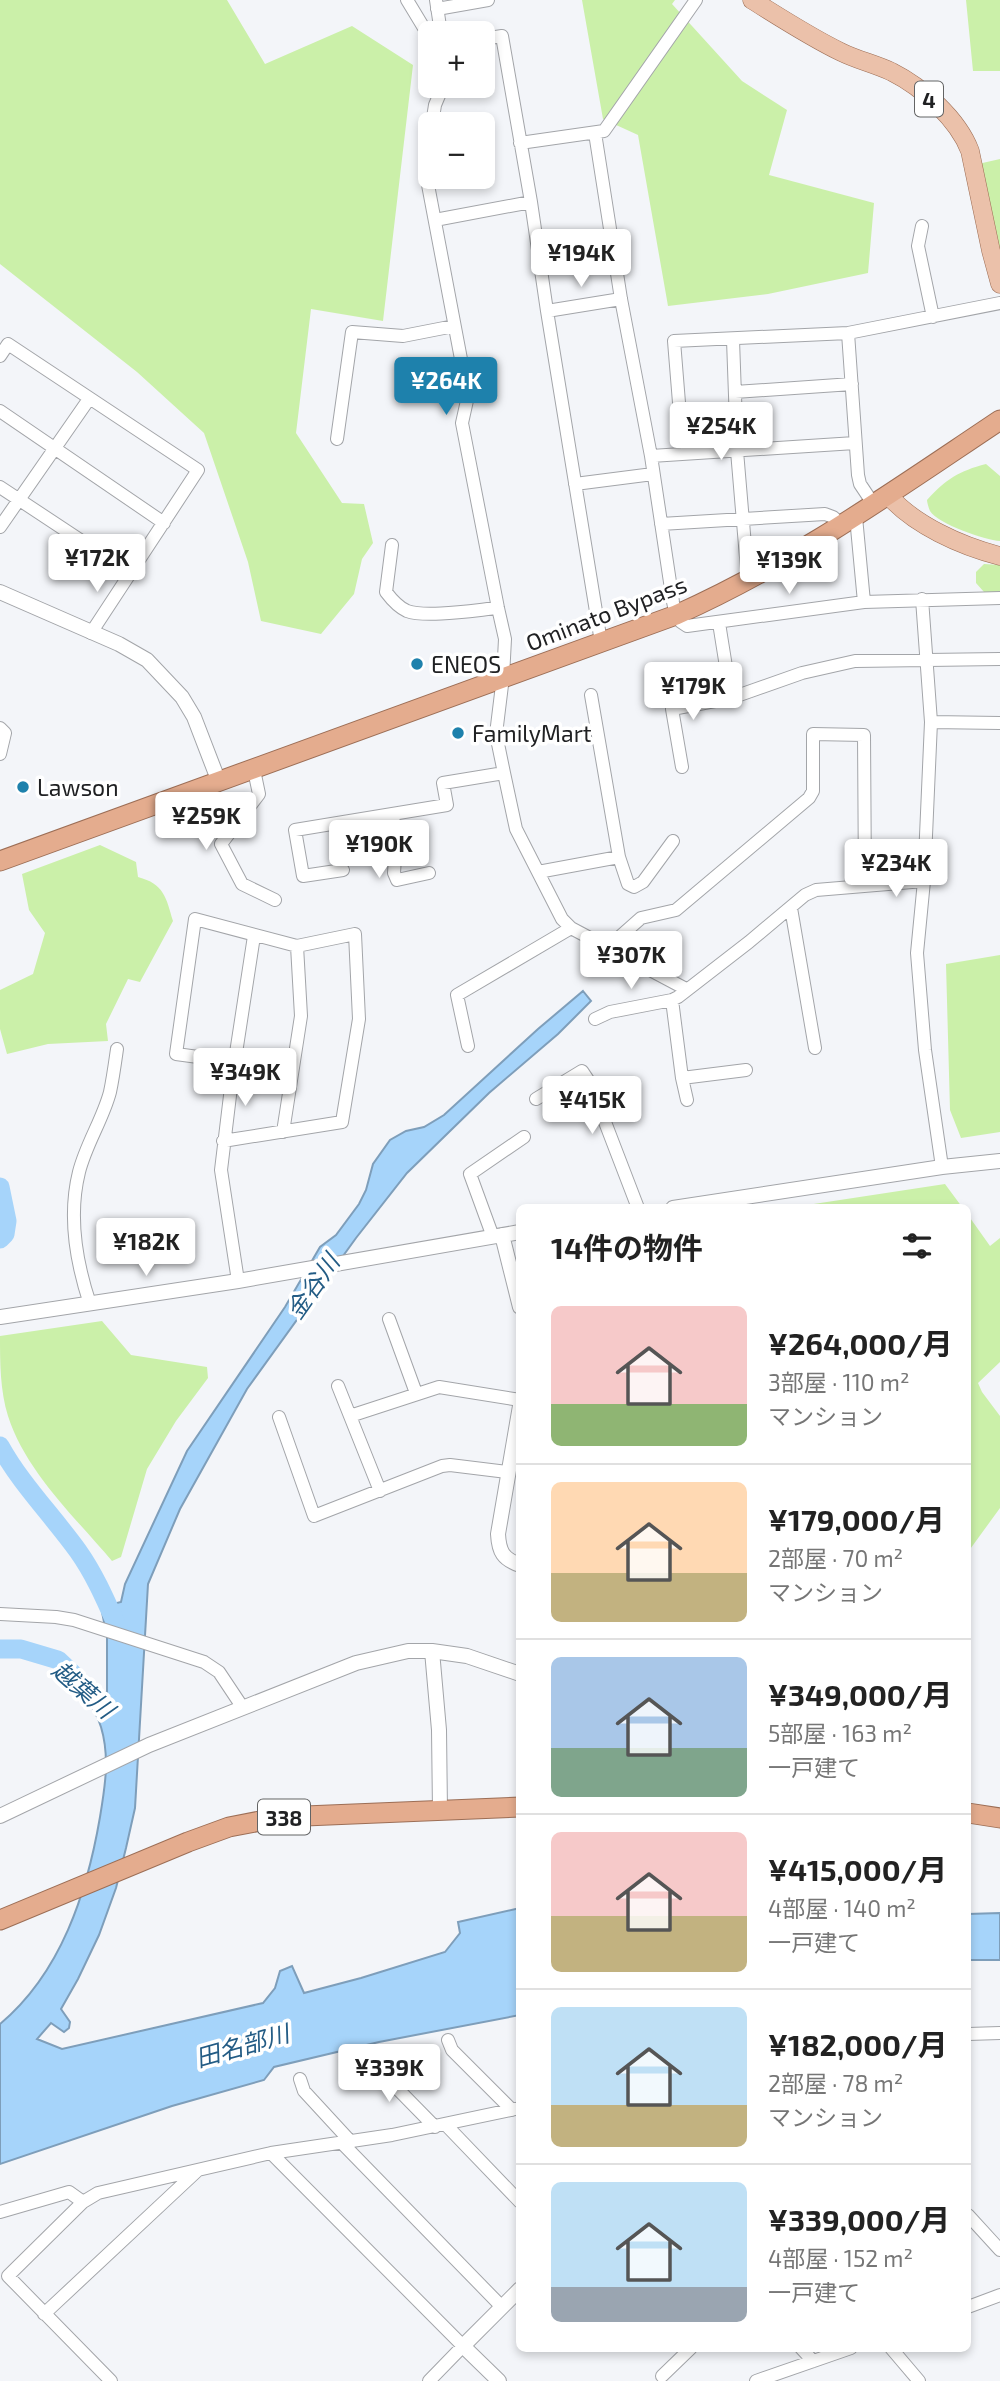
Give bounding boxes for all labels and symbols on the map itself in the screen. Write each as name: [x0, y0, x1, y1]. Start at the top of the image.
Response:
road number: 4: [915, 82, 943, 116]
pin: ¥194K: [532, 230, 630, 289]
pin: ¥264K: [397, 358, 495, 417]
pin: ¥254K: [672, 402, 770, 462]
pin: ¥172K: [48, 534, 146, 594]
pin: ¥139K: [740, 536, 838, 596]
street label: Ominato Bypass: [522, 569, 690, 657]
place label: ENEOS: [431, 650, 501, 678]
marker: ENEOS: [409, 656, 425, 672]
pin: ¥179K: [644, 662, 742, 722]
place label: FamilyMart: [472, 719, 592, 747]
marker: FamilyMart: [450, 725, 466, 741]
place label: Lawson: [37, 773, 119, 801]
marker: Lawson: [15, 779, 31, 795]
pin: ¥259K: [157, 792, 255, 852]
pin: ¥190K: [330, 820, 428, 880]
pin: ¥234K: [847, 839, 945, 899]
pin: ¥307K: [582, 932, 680, 991]
pin: ¥349K: [196, 1048, 294, 1108]
pin: ¥415K: [543, 1076, 641, 1136]
pin: ¥182K: [97, 1218, 195, 1278]
water label: 金谷川: [279, 1246, 346, 1324]
water label: 越葉川: [47, 1654, 123, 1726]
road number: 338: [258, 1800, 310, 1834]
water label: 田名部川: [192, 2017, 295, 2072]
pin: ¥339K: [340, 2044, 438, 2104]

